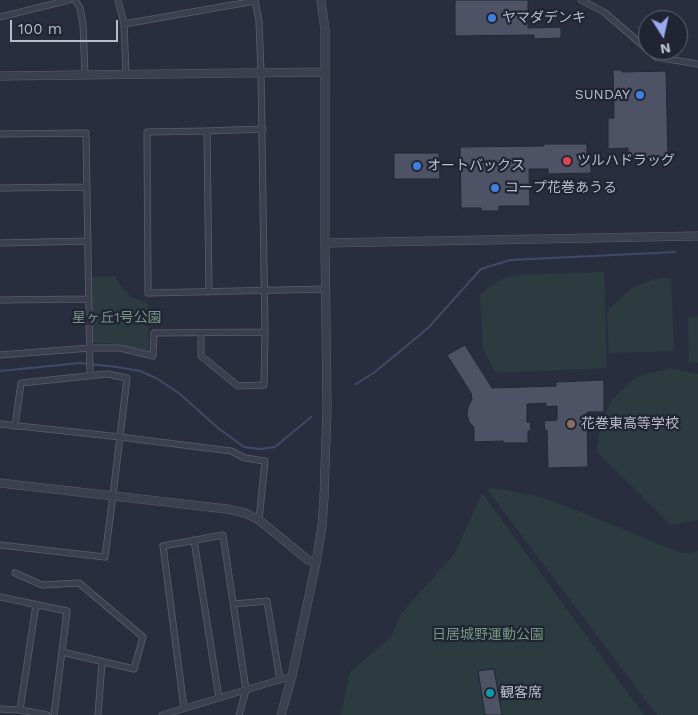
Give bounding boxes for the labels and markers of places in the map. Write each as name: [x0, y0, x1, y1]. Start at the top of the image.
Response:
place label: ヤマダデンキ: [502, 10, 586, 26]
marker: ヤマダデンキ: [486, 12, 498, 24]
place label: SUNDAY: [575, 87, 630, 103]
marker: SUNDAY: [634, 89, 646, 101]
place label: ツルハドラッグ: [577, 153, 675, 169]
marker: ツルハドラッグ: [561, 155, 573, 167]
place label: オートバックス: [427, 158, 525, 174]
marker: オートバックス: [411, 160, 423, 172]
place label: コープ花巻あうる: [505, 180, 617, 196]
marker: コープ花巻あうる: [489, 182, 501, 194]
place label: 花巻東高等学校: [581, 416, 679, 432]
marker: 花巻東高等学校: [565, 418, 577, 430]
place label: 観客席: [500, 685, 542, 701]
marker: 観客席: [484, 687, 496, 699]

